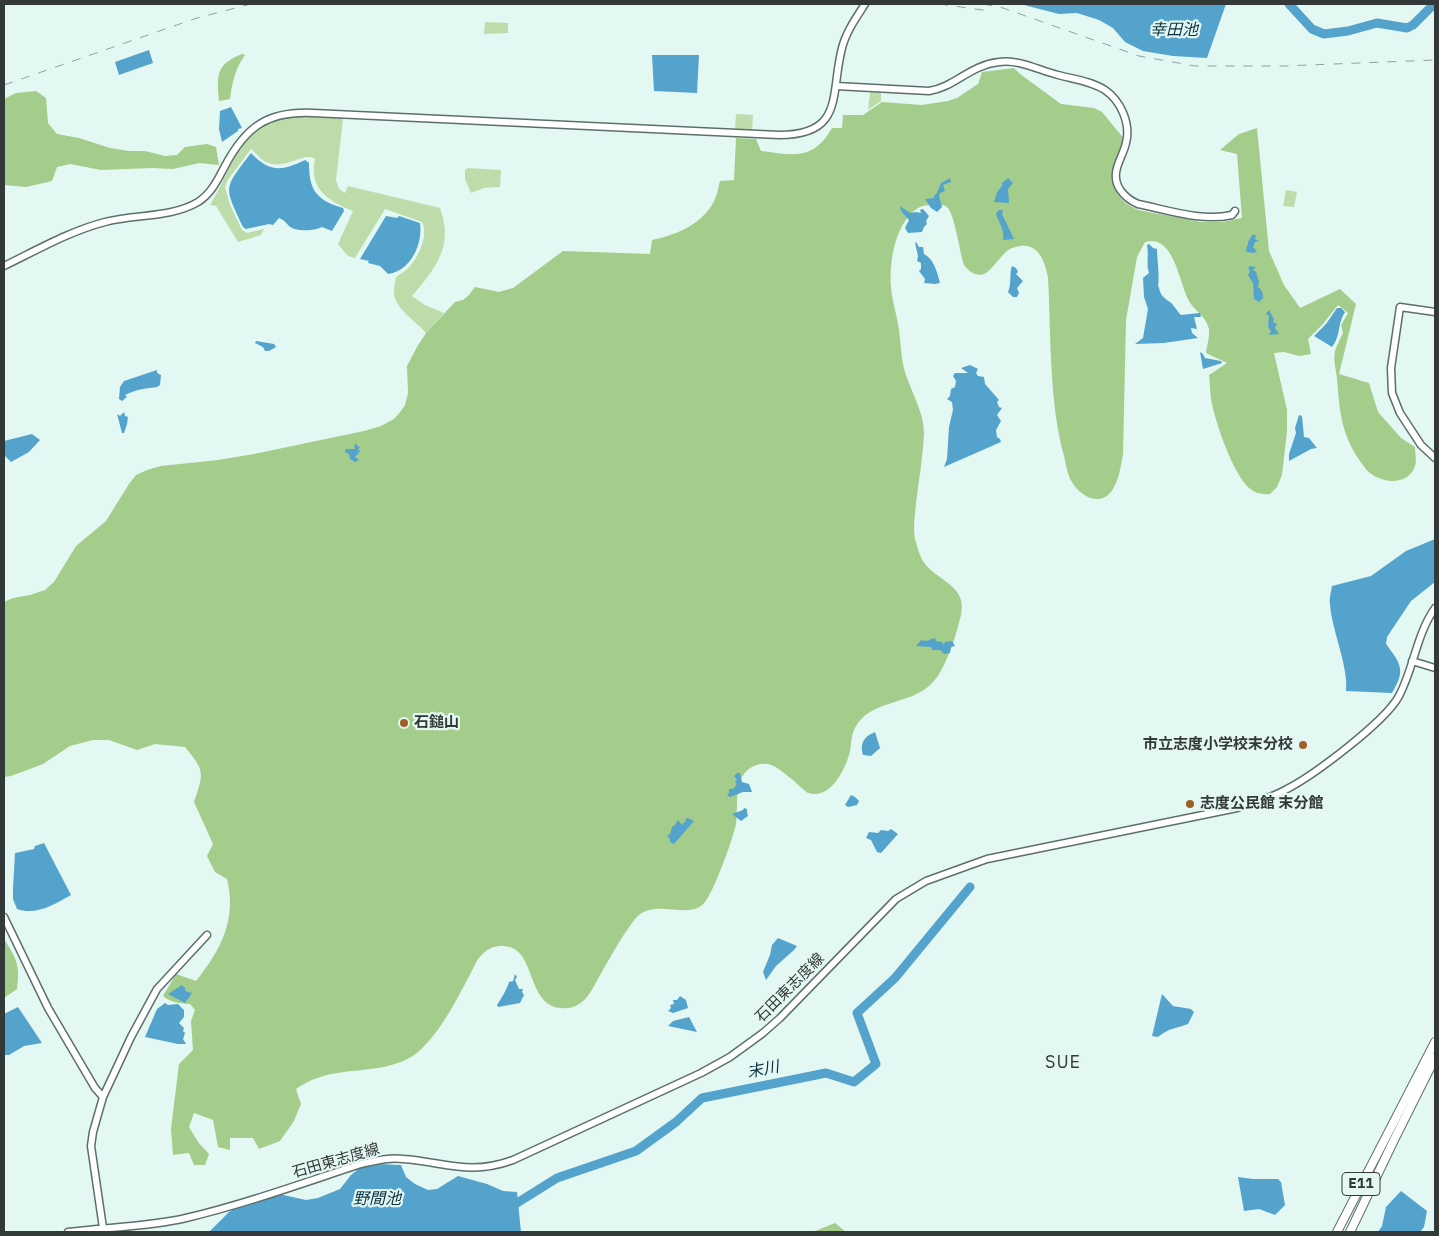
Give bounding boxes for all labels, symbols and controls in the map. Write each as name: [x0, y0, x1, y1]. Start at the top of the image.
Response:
water label: 幸田池: [1150, 20, 1198, 40]
place label: 石鎚山: [414, 714, 459, 732]
marker: 石鎚山: [398, 717, 410, 729]
place label: 市立志度小学校末分校: [1143, 736, 1293, 754]
marker: 市立志度小学校末分校: [1297, 739, 1309, 751]
place label: 志度公民館 末分館: [1200, 795, 1324, 813]
marker: 志度公民館 末分館: [1184, 798, 1196, 810]
street label: 石田東志度線: [752, 950, 828, 1026]
district label: SUE: [1045, 1052, 1081, 1074]
water label: 末川: [745, 1058, 781, 1082]
street label: 石田東志度線: [290, 1140, 382, 1182]
road number: E11: [1342, 1172, 1380, 1196]
water label: 野間池: [353, 1189, 401, 1209]

